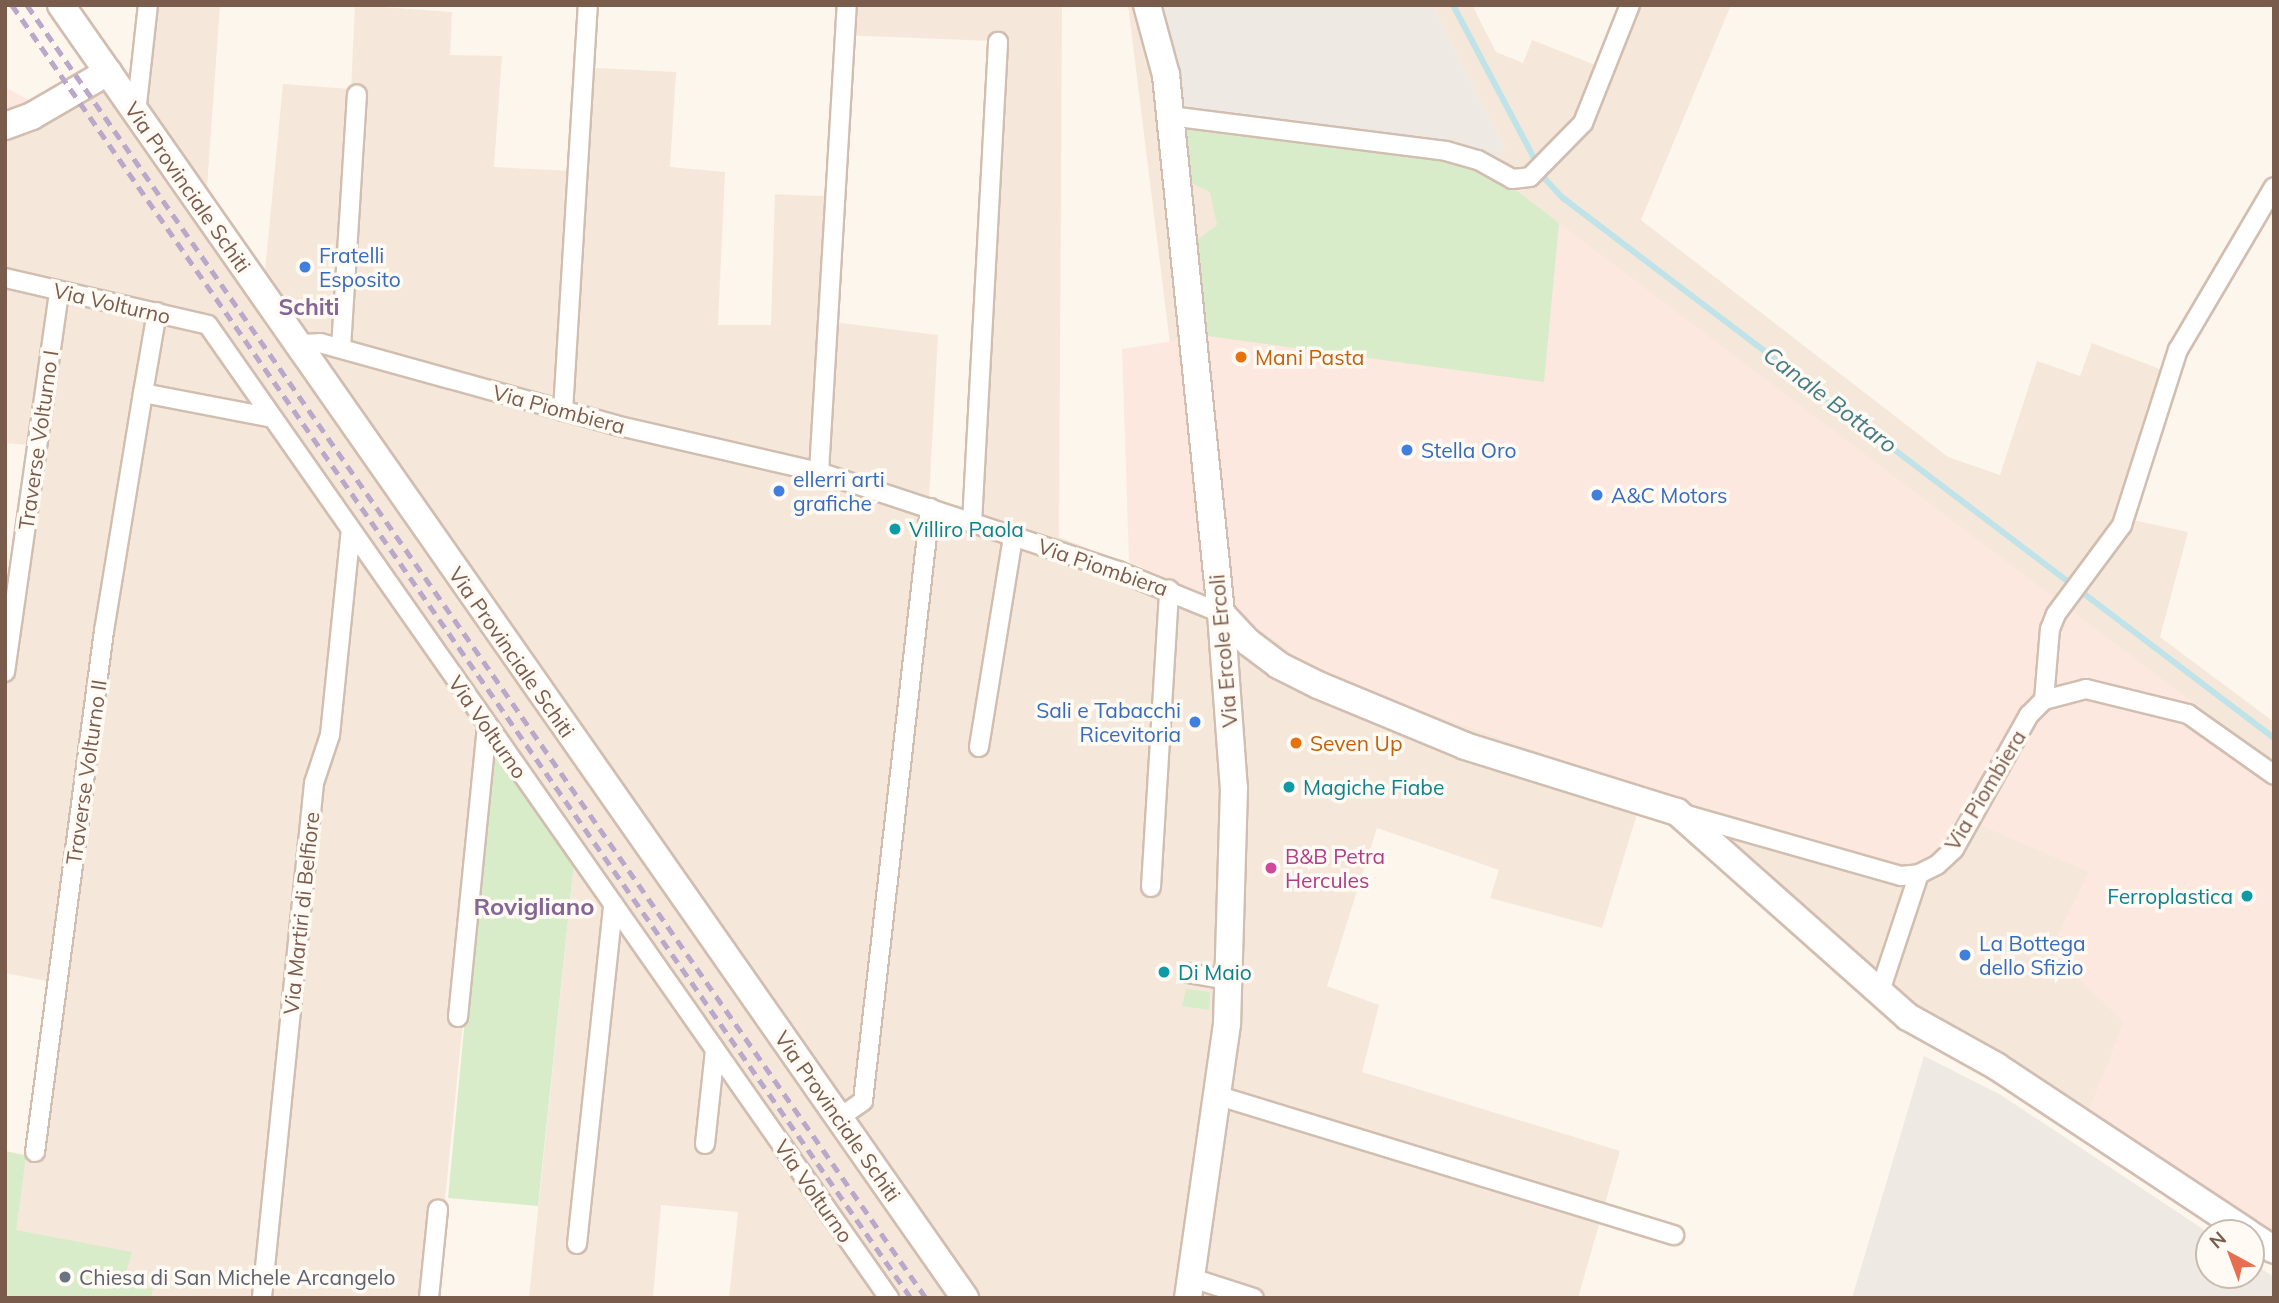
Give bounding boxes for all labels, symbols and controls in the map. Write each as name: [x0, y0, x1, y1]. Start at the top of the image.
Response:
street label: Via Provinciale Schiti: [120, 97, 256, 277]
place label: Fratelli Esposito: [319, 242, 401, 292]
marker: Fratelli Esposito: [297, 259, 313, 275]
street label: Via Volturno: [51, 277, 173, 329]
district label: Schiti: [278, 293, 340, 321]
water label: Canale Bottaro: [1758, 341, 1902, 459]
place label: Mani Pasta: [1255, 344, 1364, 370]
street label: Traverse Volturno I: [13, 349, 63, 531]
marker: Mani Pasta: [1233, 349, 1249, 365]
street label: Via Piombiera: [490, 379, 628, 439]
place label: Stella Oro: [1421, 437, 1516, 463]
marker: Stella Oro: [1399, 442, 1415, 458]
place label: ellerri arti grafiche: [793, 466, 885, 516]
place label: A&C Motors: [1611, 482, 1727, 508]
marker: ellerri arti grafiche: [771, 483, 787, 499]
marker: A&C Motors: [1589, 487, 1605, 503]
place label: Villiro Paola: [909, 516, 1024, 542]
marker: Villiro Paola: [887, 521, 903, 537]
street label: Via Piombiera: [1035, 533, 1171, 601]
street label: Via Provinciale Schiti: [444, 562, 580, 742]
street label: Via Ercole Ercoli: [1204, 573, 1242, 729]
street label: Via Volturno: [443, 671, 533, 783]
street label: Traverse Volturno II: [61, 678, 111, 866]
place label: Sali e Tabacchi Ricevitoria: [1036, 697, 1181, 747]
marker: Sali e Tabacchi Ricevitoria: [1187, 714, 1203, 730]
street label: Via Piombiera: [1939, 725, 2031, 855]
place label: Seven Up: [1310, 730, 1403, 756]
marker: Seven Up: [1288, 735, 1304, 751]
place label: Magiche Fiabe: [1303, 774, 1444, 800]
marker: Magiche Fiabe: [1281, 779, 1297, 795]
street label: Via Martiri di Belfiore: [278, 810, 324, 1016]
place label: B&B Petra Hercules: [1285, 843, 1385, 893]
marker: B&B Petra Hercules: [1263, 860, 1279, 876]
place label: Ferroplastica: [2107, 883, 2233, 909]
marker: Ferroplastica: [2239, 888, 2255, 904]
district label: Rovigliano: [474, 893, 594, 921]
place label: La Bottega dello Sfizio: [1979, 930, 2086, 980]
marker: La Bottega dello Sfizio: [1957, 947, 1973, 963]
place label: Di Maio: [1178, 959, 1252, 985]
marker: Di Maio: [1156, 964, 1172, 980]
street label: Via Provinciale Schiti: [770, 1026, 906, 1206]
street label: Via Volturno: [769, 1135, 859, 1247]
north arrow: [2195, 1219, 2265, 1289]
text: N: [2204, 1226, 2231, 1253]
place label: Chiesa di San Michele Arcangelo: [79, 1264, 395, 1290]
marker: Chiesa di San Michele Arcangelo: [57, 1269, 73, 1285]

